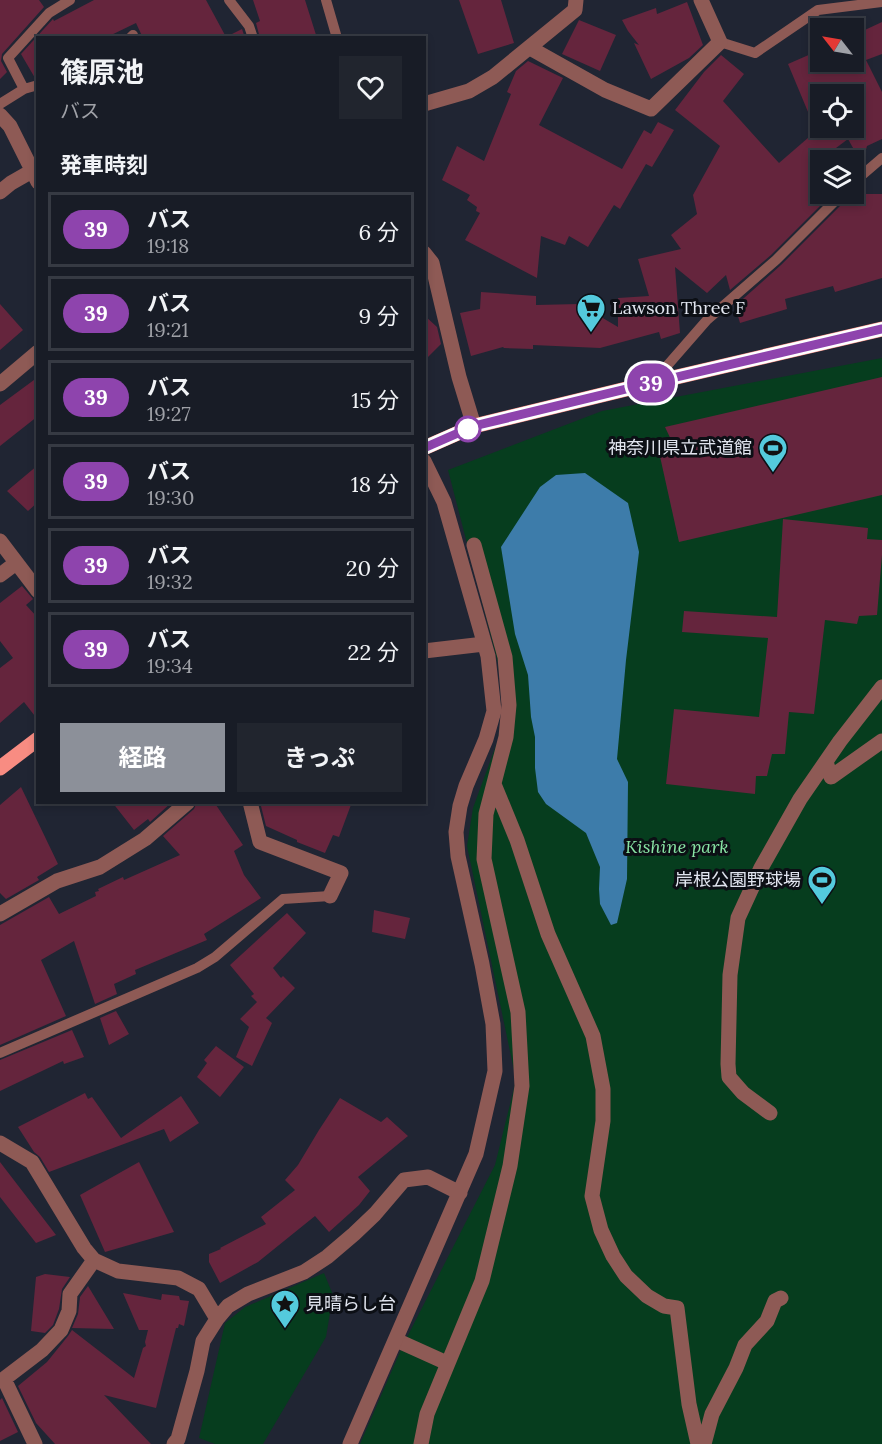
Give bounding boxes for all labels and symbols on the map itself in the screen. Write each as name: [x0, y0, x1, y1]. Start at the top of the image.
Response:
north arrow: [810, 18, 864, 72]
supermarket icon: Lawson Three F: [575, 292, 607, 334]
place label: Lawson Three F: [612, 296, 745, 319]
line badge: 39: [624, 364, 678, 403]
unlabelled marker: [455, 416, 481, 442]
sports icon: 神奈川県立武道館: [757, 432, 789, 474]
place label: 神奈川県立武道館: [608, 436, 752, 459]
park label: Kishine park: [625, 835, 729, 858]
sports icon: 岸根公園野球場: [806, 864, 838, 906]
place label: 岸根公園野球場: [675, 868, 801, 891]
place icon: 見晴らし台: [269, 1288, 301, 1330]
place label: 見晴らし台: [306, 1292, 396, 1315]

